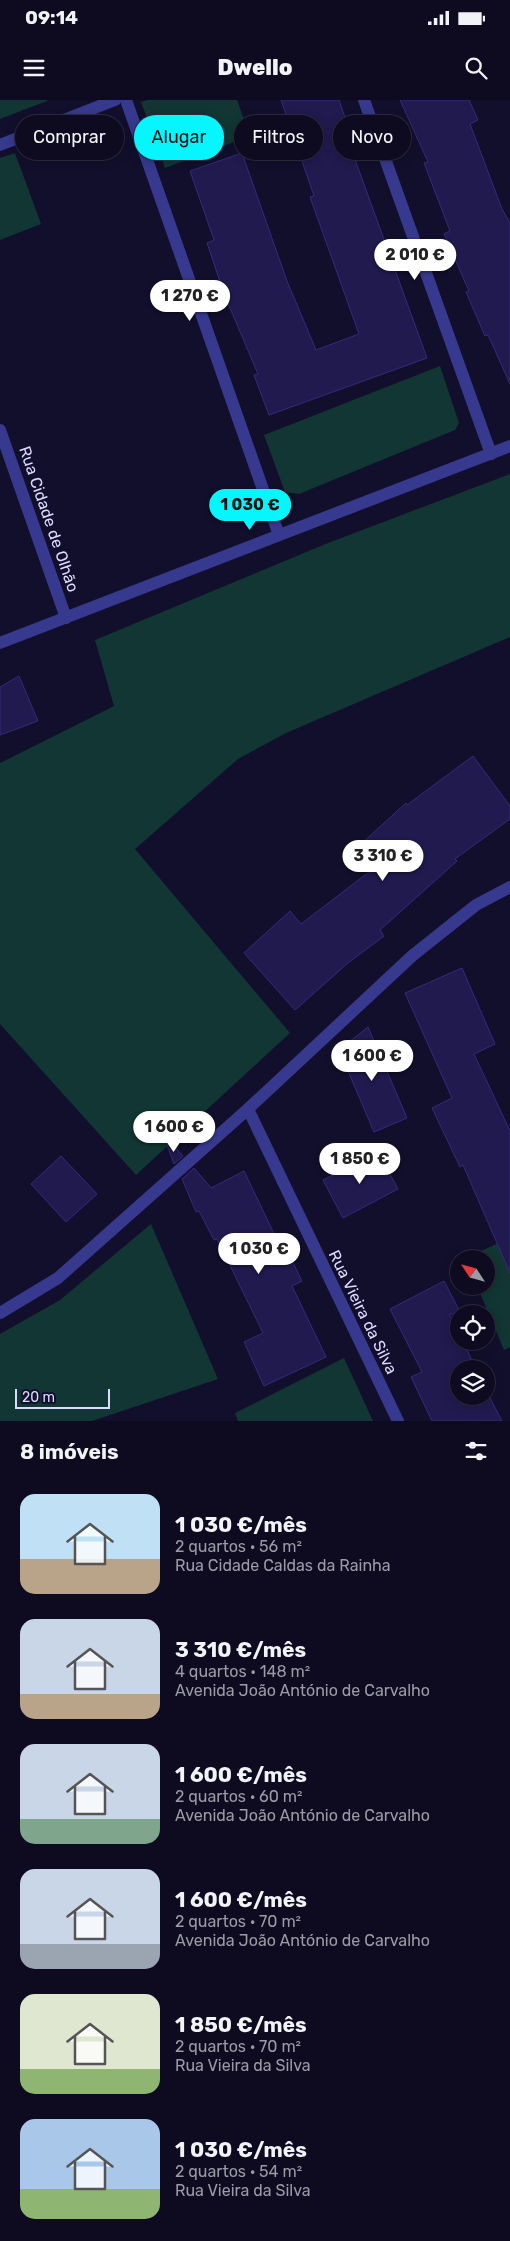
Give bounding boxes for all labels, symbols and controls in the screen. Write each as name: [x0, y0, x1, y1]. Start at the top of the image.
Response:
text: 09:14: [25, 6, 78, 29]
icon: menu: [20, 54, 48, 82]
text: Dwello: [217, 54, 293, 81]
icon: search: [462, 54, 490, 82]
chip: Comprar: [15, 115, 124, 160]
chip: Alugar: [134, 115, 224, 160]
chip: Filtros: [234, 115, 323, 160]
chip: Novo: [333, 115, 411, 160]
pin: 2 010 €: [369, 238, 461, 281]
text: 2 010 €: [385, 245, 445, 264]
pin: 1 270 €: [144, 280, 236, 322]
text: 1 270 €: [161, 286, 219, 305]
street label: Rua Cidade de Olhão: [15, 444, 83, 594]
pin: 1 030 €: [204, 488, 296, 531]
text: 1 030 €: [220, 495, 280, 514]
pin: 3 310 €: [337, 840, 429, 882]
text: 3 310 €: [353, 846, 413, 865]
pin: 1 600 €: [326, 1040, 418, 1082]
text: 1 600 €: [342, 1046, 402, 1065]
pin: 1 600 €: [128, 1110, 220, 1153]
text: 1 600 €: [144, 1117, 204, 1136]
pin: 1 850 €: [314, 1142, 406, 1185]
text: 1 850 €: [330, 1149, 390, 1168]
pin: 1 030 €: [213, 1232, 305, 1275]
text: 1 030 €: [229, 1239, 289, 1258]
street label: Rua Vieira da Silva: [325, 1247, 401, 1377]
north arrow: [450, 1250, 495, 1295]
map controls: [450, 1250, 495, 1405]
button: locate: [450, 1305, 495, 1350]
button: layers: [450, 1360, 495, 1405]
scale bar: [15, 1386, 110, 1409]
text: 20 m: [22, 1389, 55, 1406]
icon: filters: [462, 1437, 490, 1465]
text: 8 imóveis: [20, 1439, 119, 1464]
text: 1 030 €/mês: [175, 1512, 307, 1537]
icon: home: [60, 1514, 120, 1574]
text: 2 quartos · 56 m²: [175, 1537, 302, 1556]
text: Rua Cidade Caldas da Rainha: [175, 1556, 391, 1575]
text: 3 310 €/mês: [175, 1637, 306, 1662]
icon: home: [60, 1639, 120, 1699]
text: 4 quartos · 148 m²: [175, 1662, 310, 1681]
text: Avenida João António de Carvalho: [175, 1681, 430, 1700]
text: 1 600 €/mês: [175, 1762, 307, 1787]
icon: home: [60, 1764, 120, 1824]
text: 2 quartos · 60 m²: [175, 1787, 303, 1806]
text: Avenida João António de Carvalho: [175, 1806, 430, 1825]
text: 1 600 €/mês: [175, 1887, 307, 1912]
icon: home: [60, 1889, 120, 1949]
text: 2 quartos · 70 m²: [175, 1912, 301, 1931]
text: Avenida João António de Carvalho: [175, 1931, 430, 1950]
text: 1 850 €/mês: [175, 2012, 307, 2037]
icon: home: [60, 2014, 120, 2074]
text: 2 quartos · 70 m²: [175, 2037, 301, 2056]
text: Rua Vieira da Silva: [175, 2056, 311, 2075]
text: 1 030 €/mês: [175, 2137, 307, 2162]
icon: home: [60, 2139, 120, 2199]
text: 2 quartos · 54 m²: [175, 2162, 302, 2181]
text: Rua Vieira da Silva: [175, 2181, 311, 2200]

